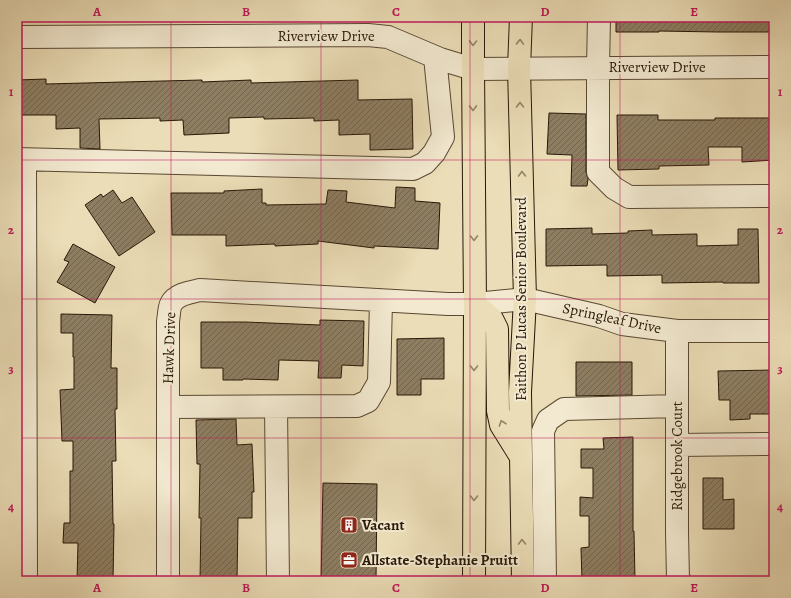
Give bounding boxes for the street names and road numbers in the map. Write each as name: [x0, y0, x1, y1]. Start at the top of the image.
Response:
street label: Riverview Drive: [277, 26, 375, 46]
street label: Riverview Drive: [608, 57, 706, 77]
street label: Faithon P Lucas Senior Boulevard: [511, 196, 531, 401]
street label: Springleaf Drive: [561, 298, 664, 338]
street label: Hawk Drive: [158, 311, 180, 385]
street label: Ridgebrook Court: [667, 401, 687, 511]

